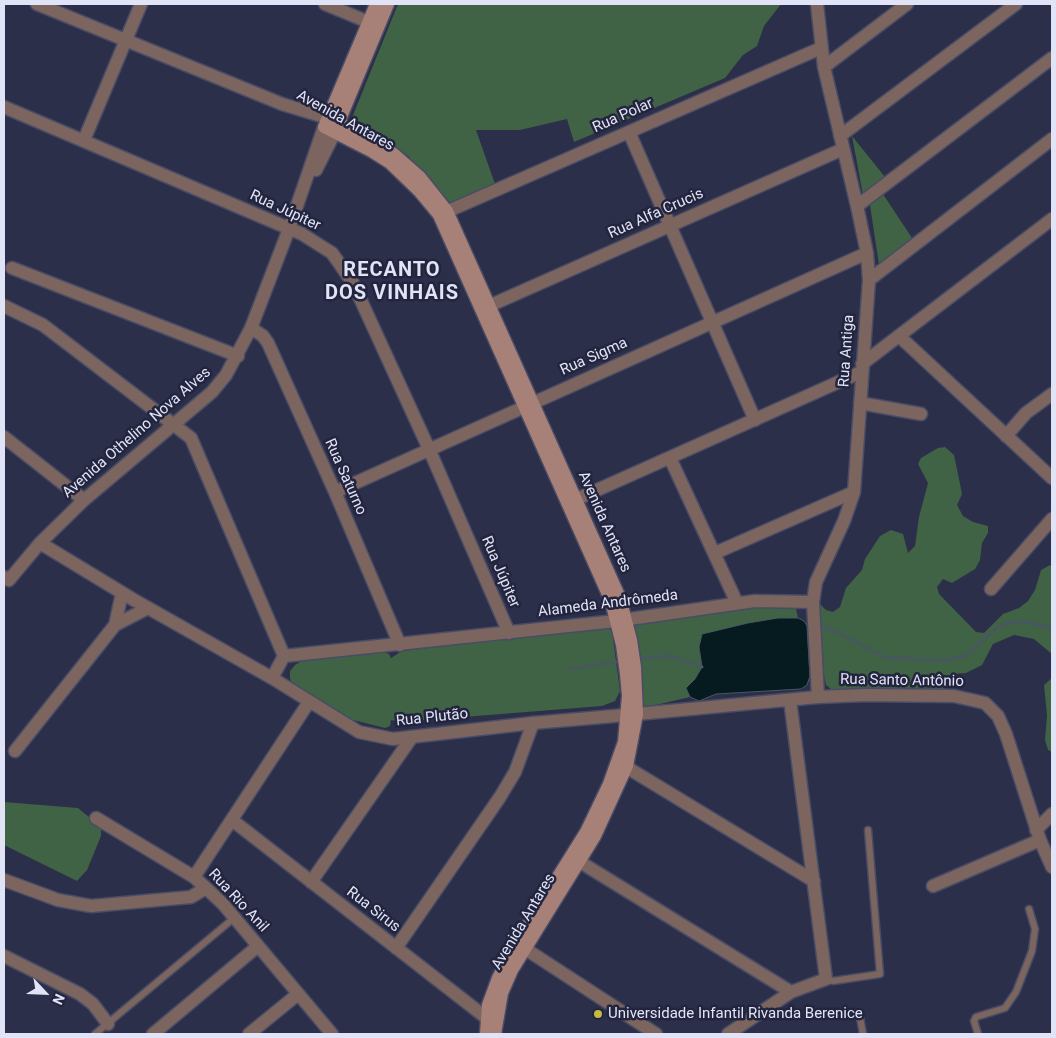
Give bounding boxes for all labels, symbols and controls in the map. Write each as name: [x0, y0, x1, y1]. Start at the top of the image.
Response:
street label: Avenida Antares: [293, 87, 397, 155]
street label: Rua Polar: [590, 95, 656, 137]
street label: Rua Alfa Crucis: [606, 185, 706, 243]
street label: Rua Júpiter: [247, 187, 323, 235]
district label: RECANTO DOS VINHAIS: [324, 259, 460, 306]
street label: Rua Antiga: [835, 314, 859, 388]
street label: Rua Sigma: [558, 334, 630, 380]
street label: Avenida Othelino Nova Alves: [59, 364, 215, 502]
street label: Rua Saturno: [320, 436, 370, 518]
street label: Avenida Antares: [574, 469, 634, 575]
street label: Rua Júpiter: [477, 534, 523, 610]
street label: Alameda Andrômeda: [537, 586, 679, 622]
street label: Rua Santo Antônio: [840, 671, 964, 691]
street label: Rua Plutão: [395, 705, 469, 731]
street label: Rua Rio Anil: [204, 866, 272, 936]
street label: Avenida Antares: [488, 871, 560, 973]
street label: Rua Sirus: [343, 884, 403, 936]
north arrow: [20, 968, 70, 1018]
text: N: [49, 991, 68, 1007]
place label: Universidade Infantil Rivanda Berenice: [608, 1005, 863, 1023]
marker: Universidade Infantil Rivanda Berenice: [592, 1008, 604, 1020]

